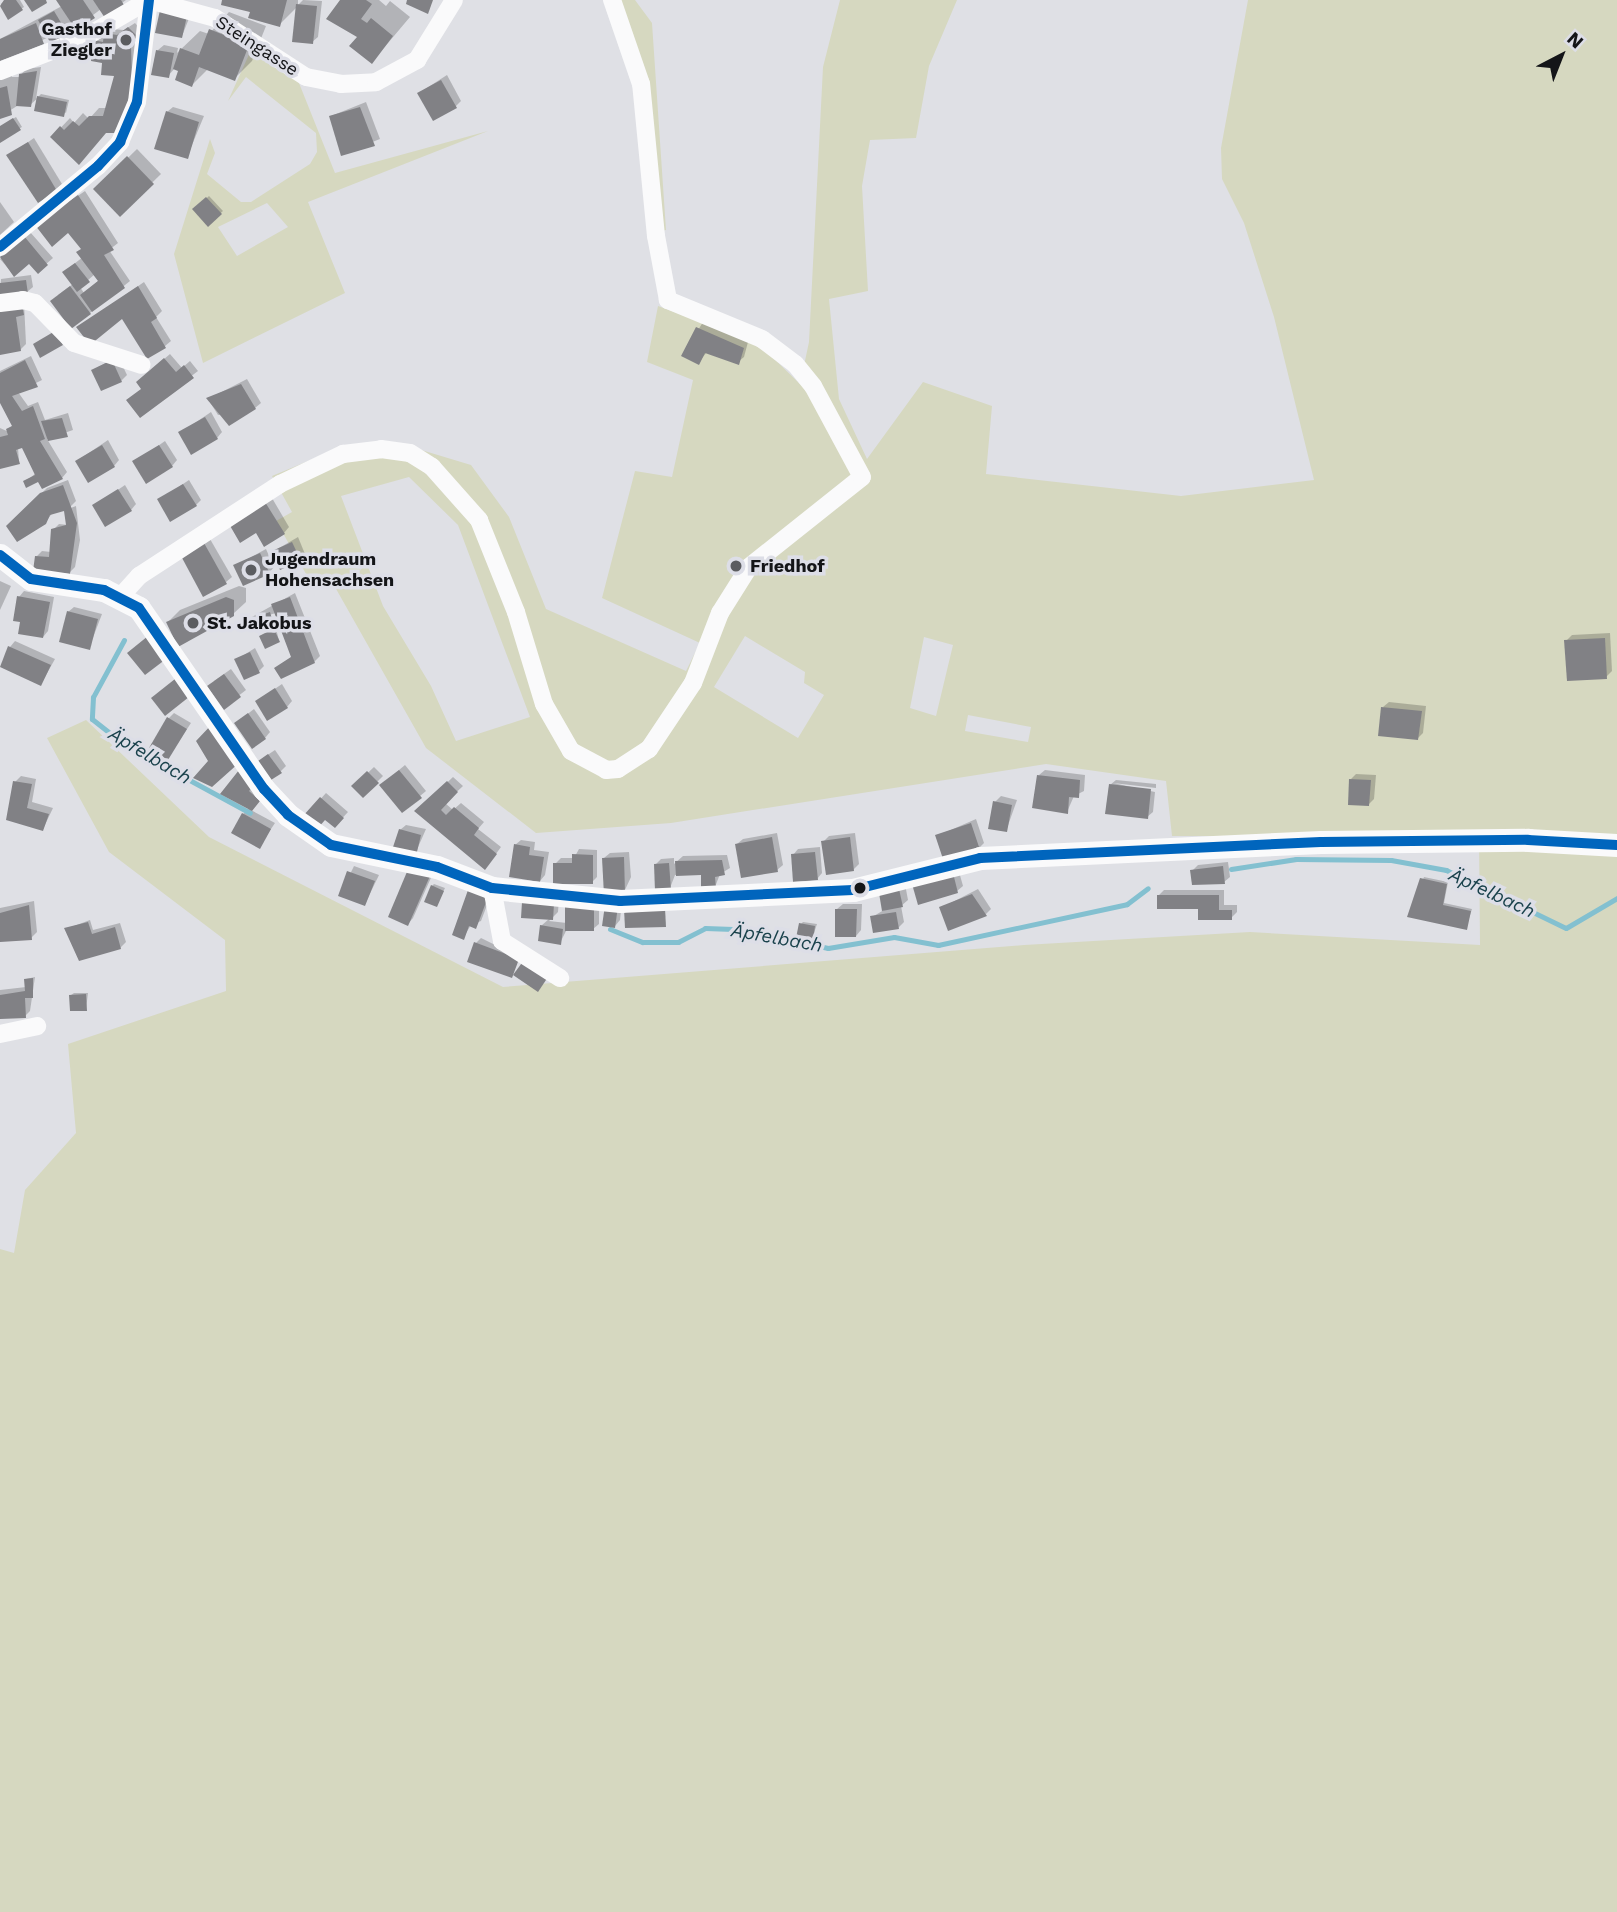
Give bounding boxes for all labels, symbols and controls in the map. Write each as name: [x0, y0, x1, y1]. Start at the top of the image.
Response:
street label: Steingasse: [211, 11, 303, 81]
place label: Gasthof Ziegler: [42, 19, 112, 61]
north arrow: [1526, 21, 1596, 91]
text: N: [1562, 27, 1588, 53]
marker: Gasthof Ziegler: [118, 32, 134, 48]
place label: Jugendraum Hohensachsen: [265, 549, 394, 592]
place label: Friedhof: [750, 555, 825, 577]
marker: Friedhof: [728, 558, 744, 574]
marker: Jugendraum Hohensachsen: [243, 562, 259, 578]
place label: St. Jakobus: [207, 612, 312, 634]
marker: St. Jakobus: [185, 615, 201, 631]
water label: Äpfelbach: [105, 722, 195, 790]
water label: Äpfelbach: [1445, 863, 1539, 923]
unlabelled marker: [853, 881, 867, 895]
water label: Äpfelbach: [730, 919, 824, 957]

